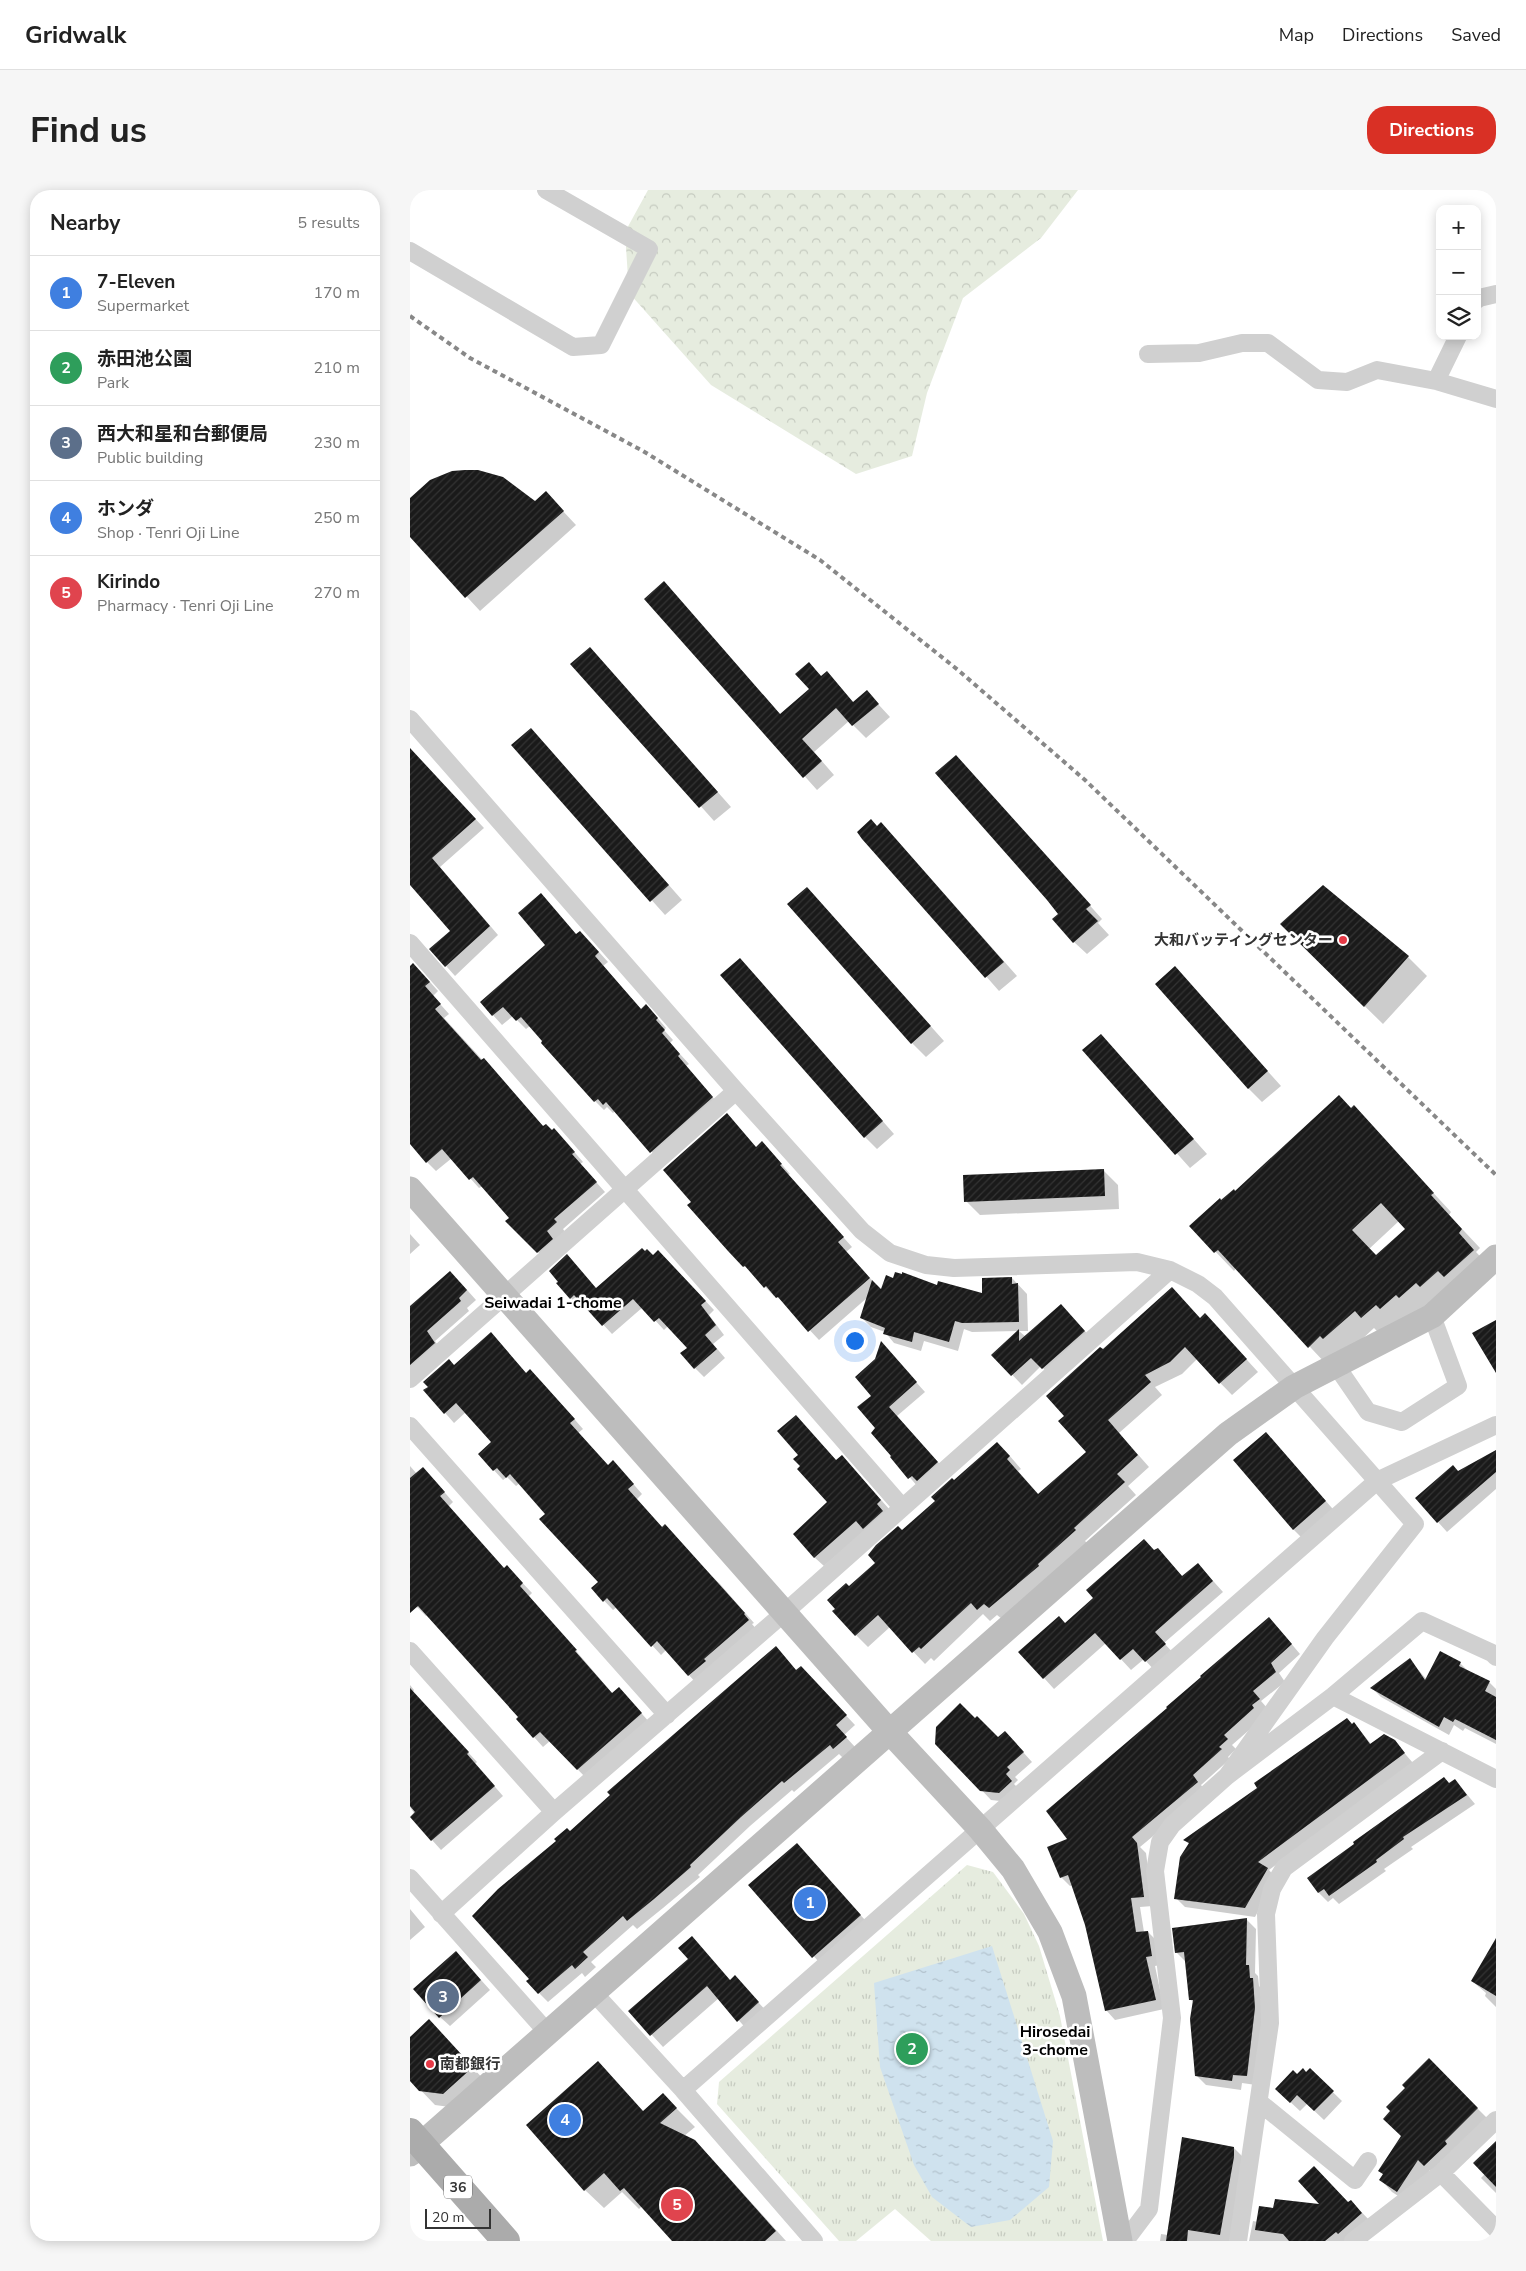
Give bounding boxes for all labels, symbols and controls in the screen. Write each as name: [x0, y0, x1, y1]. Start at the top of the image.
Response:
text: Gridwalk: [25, 19, 126, 51]
text: Map: [1279, 23, 1314, 47]
text: Directions: [1342, 23, 1423, 47]
text: Saved: [1451, 23, 1501, 47]
button: Directions: [1367, 106, 1496, 154]
text: Find us: [30, 107, 147, 154]
map controls: [1436, 205, 1481, 340]
button: +: [1436, 205, 1481, 250]
text: Nearby: [50, 209, 120, 237]
text: 5 results: [298, 212, 360, 234]
button: −: [1436, 250, 1481, 295]
text: 7-Eleven: [97, 269, 175, 295]
text: 1: [61, 282, 71, 304]
text: 170 m: [313, 282, 360, 304]
text: Supermarket: [97, 295, 189, 317]
button: layers: [1436, 295, 1481, 340]
text: 赤田池公園: [97, 346, 192, 372]
text: 2: [61, 357, 71, 379]
text: 210 m: [313, 357, 360, 379]
text: Park: [97, 372, 129, 394]
text: 西大和星和台郵便局: [97, 421, 268, 447]
text: 3: [61, 432, 71, 454]
text: 230 m: [313, 432, 360, 454]
text: Public building: [97, 447, 203, 469]
text: ホンダ: [97, 496, 154, 522]
text: 4: [61, 507, 71, 529]
text: 250 m: [313, 507, 360, 529]
text: Shop · Tenri Oji Line: [97, 522, 239, 544]
text: Kirindo: [97, 569, 160, 595]
text: 5: [61, 582, 71, 604]
text: 270 m: [313, 582, 360, 604]
text: Pharmacy · Tenri Oji Line: [97, 595, 274, 617]
place label: 大和バッティングセンター: [1154, 930, 1333, 950]
marker: 大和バッティングセンター: [1337, 934, 1349, 946]
district label: Seiwadai 1-chome: [484, 1292, 622, 1314]
your location: [842, 1328, 868, 1354]
pin: 1: [794, 1884, 826, 1922]
pin: 3: [427, 1978, 459, 2016]
district label: Hirosedai 3-chome: [1020, 2021, 1090, 2061]
pin: 2: [896, 2030, 928, 2068]
place label: 南都銀行: [440, 2054, 500, 2074]
marker: 南都銀行: [424, 2058, 436, 2070]
pin: 4: [549, 2101, 581, 2139]
road number: 36: [444, 2175, 472, 2198]
pin: 5: [661, 2186, 693, 2224]
scale bar: [425, 2206, 491, 2229]
text: 20 m: [432, 2208, 464, 2227]

